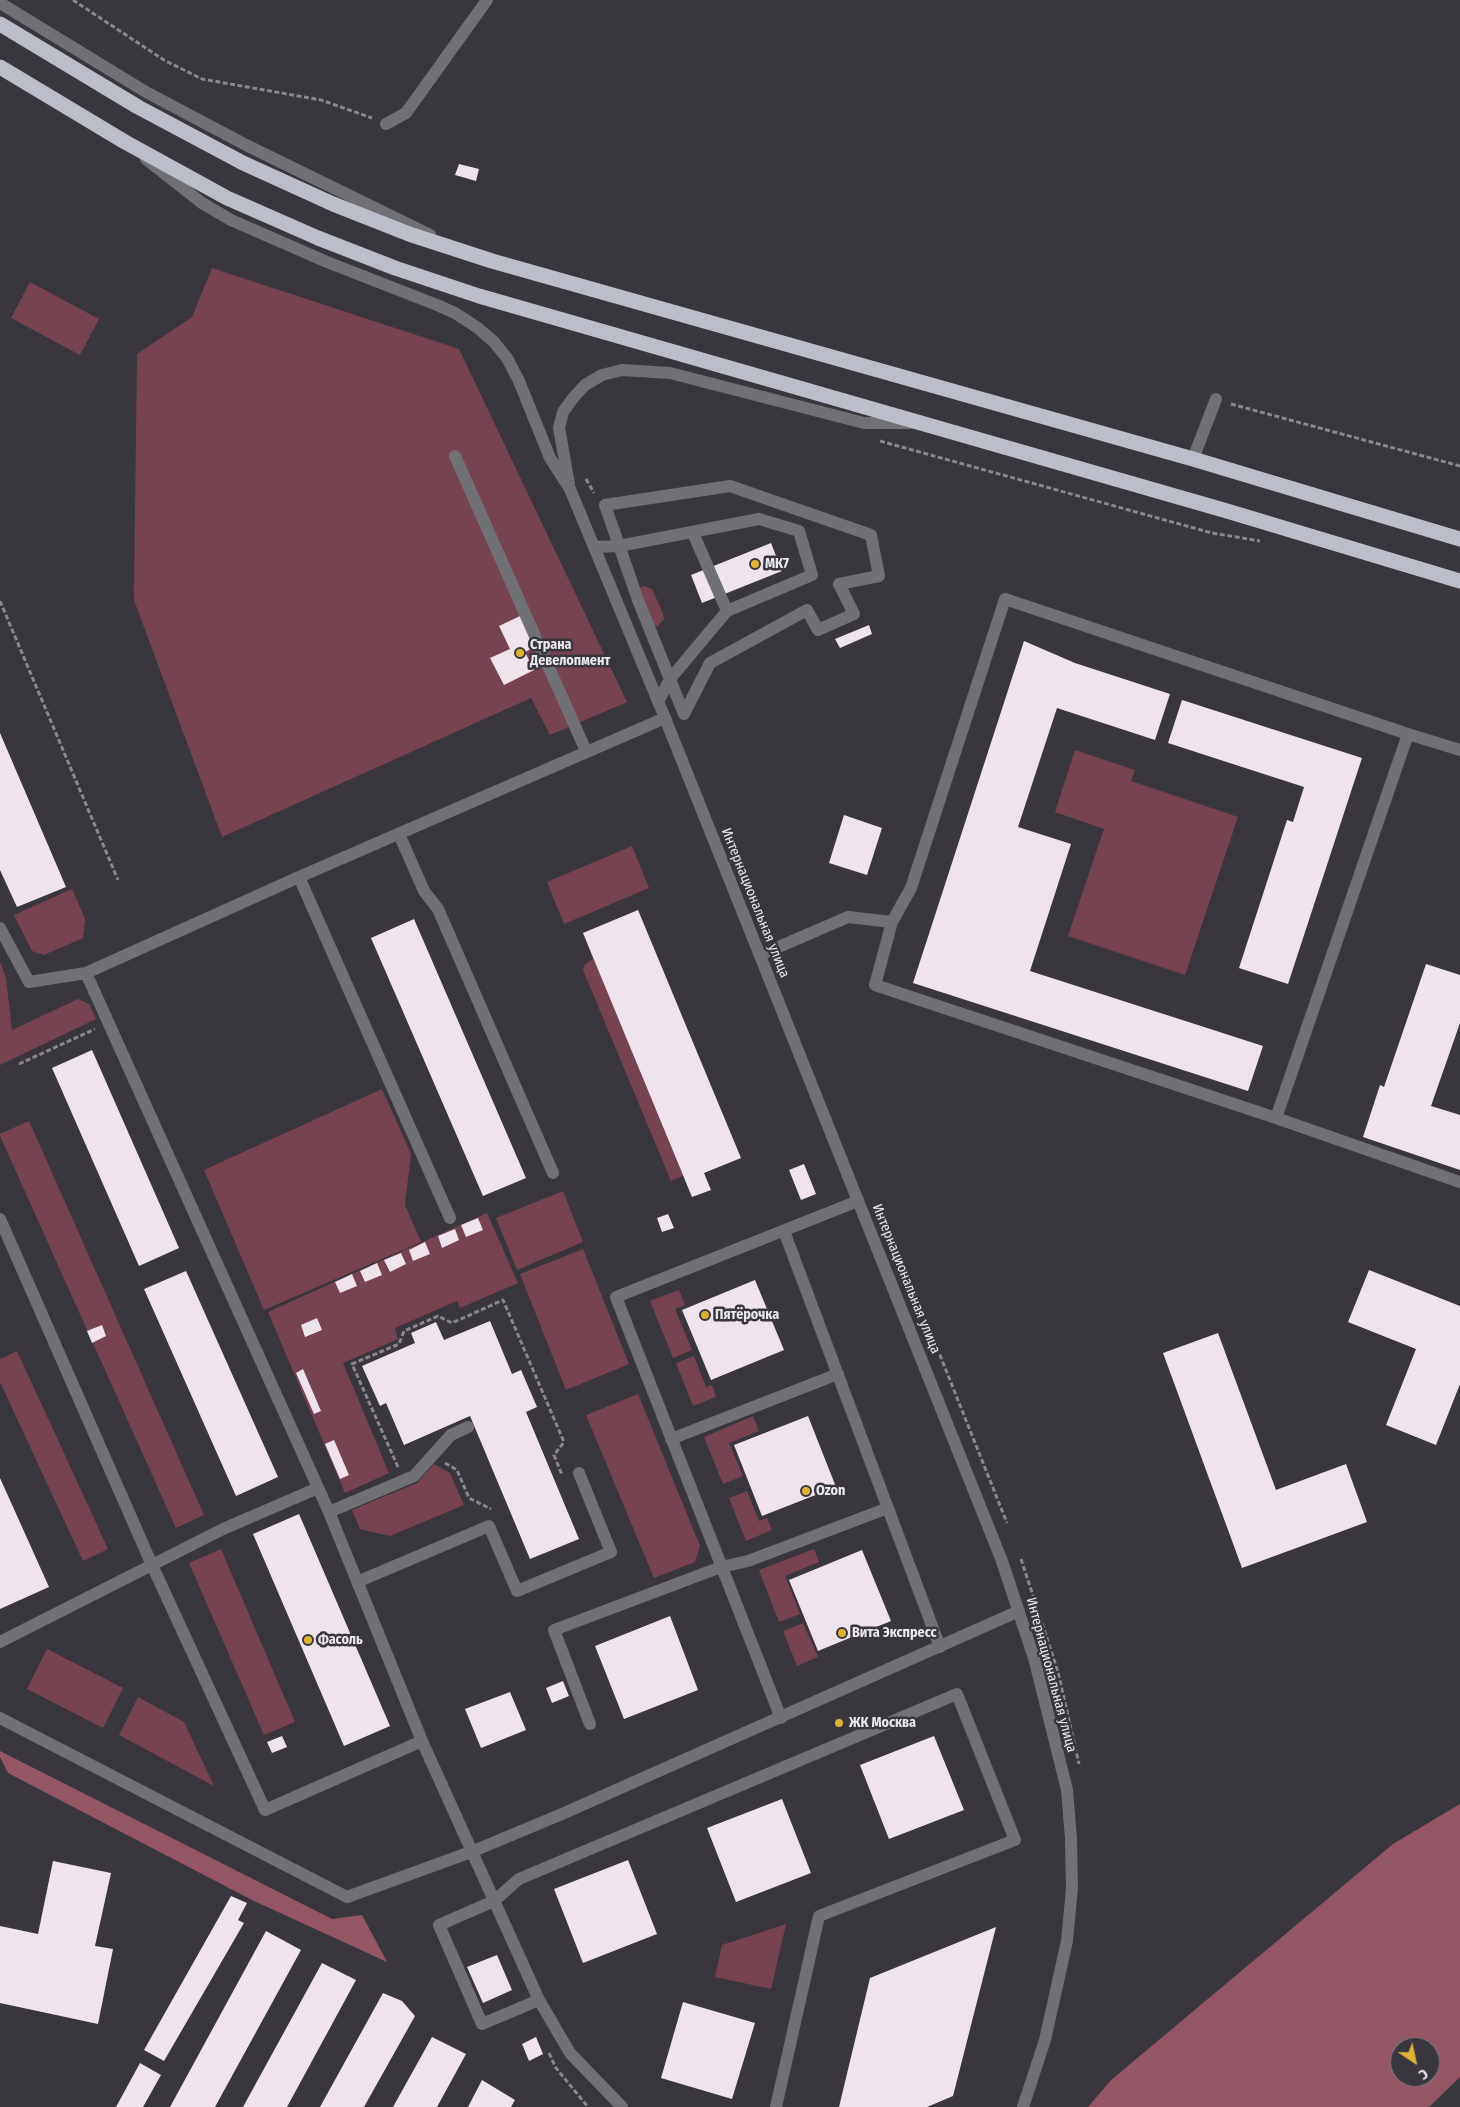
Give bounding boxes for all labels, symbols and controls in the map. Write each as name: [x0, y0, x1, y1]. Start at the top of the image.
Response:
place label: МК7: [765, 556, 789, 572]
marker: МК7: [749, 558, 761, 570]
place label: Страна Девелопмент: [530, 637, 610, 670]
marker: Страна Девелопмент: [514, 647, 526, 659]
street label: Интернациональная улица: [717, 826, 793, 980]
street label: Интернациональная улица: [868, 1202, 944, 1356]
place label: Пятёрочка: [715, 1307, 779, 1323]
marker: Пятёрочка: [699, 1309, 711, 1321]
place label: Ozon: [816, 1483, 845, 1499]
marker: Ozon: [800, 1485, 812, 1497]
street label: Интернациональная улица: [1022, 1596, 1080, 1754]
place label: Вита Экспресс: [852, 1625, 937, 1641]
marker: Вита Экспресс: [836, 1627, 848, 1639]
place label: Фасоль: [318, 1632, 363, 1648]
marker: Фасоль: [302, 1634, 314, 1646]
place label: ЖК Москва: [849, 1715, 916, 1731]
marker: ЖК Москва: [833, 1717, 845, 1729]
north arrow: [1390, 2037, 1440, 2087]
text: С: [1415, 2065, 1431, 2083]

